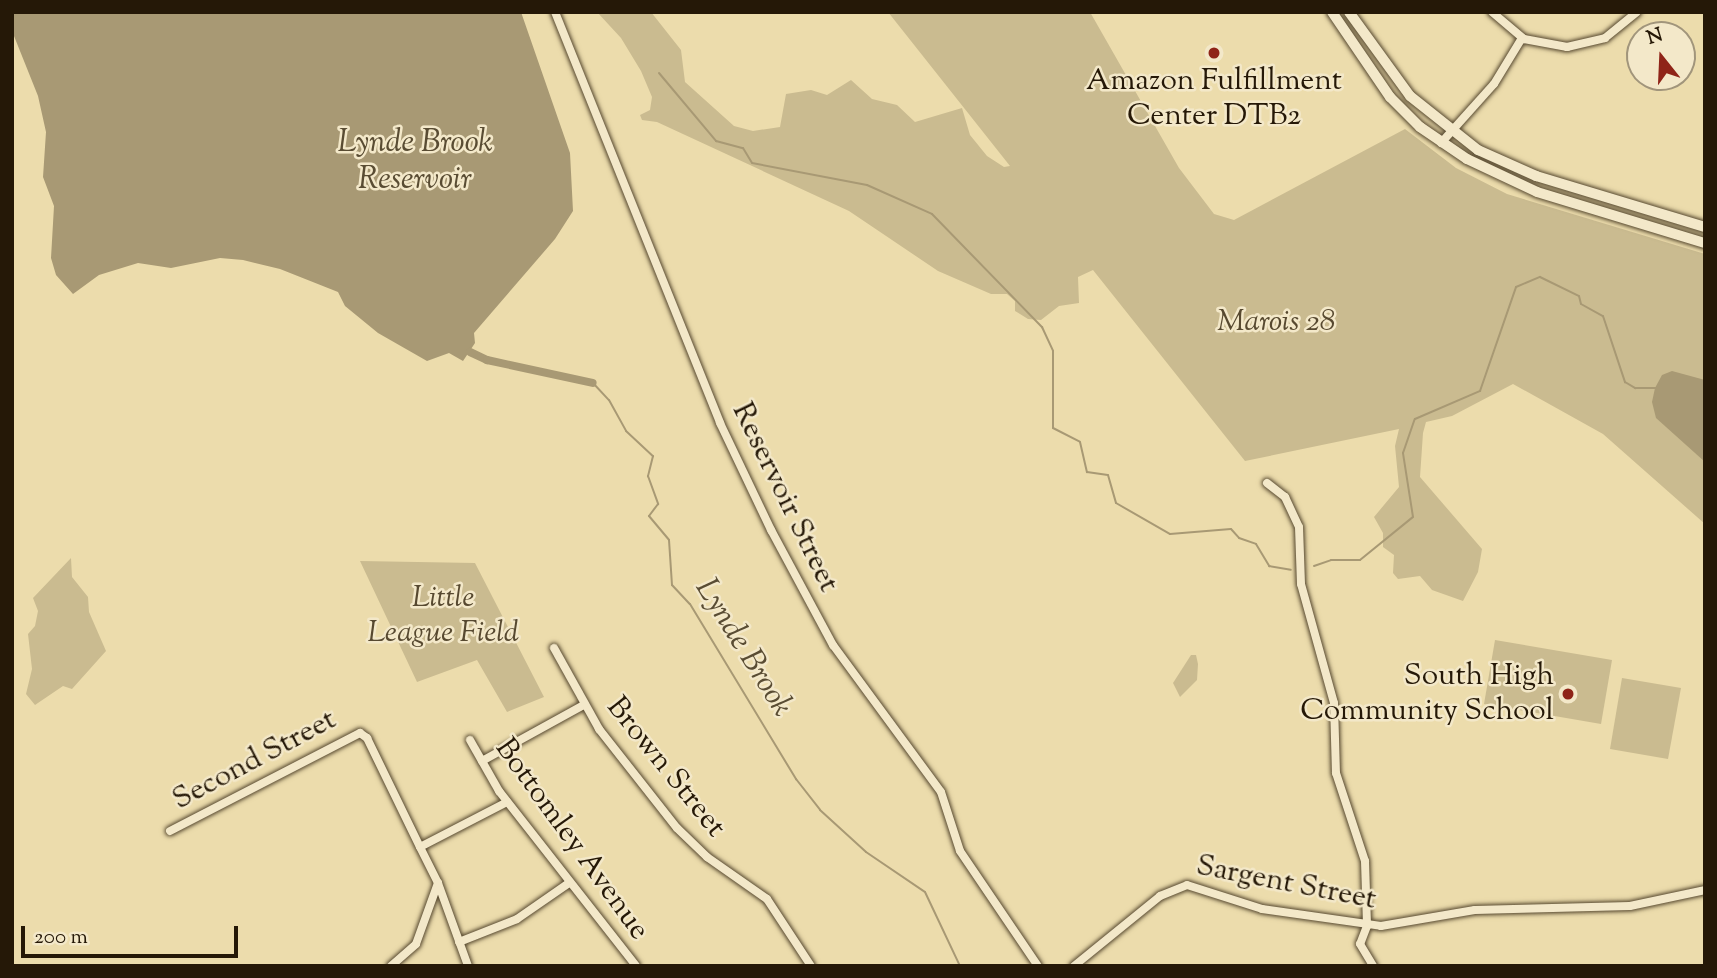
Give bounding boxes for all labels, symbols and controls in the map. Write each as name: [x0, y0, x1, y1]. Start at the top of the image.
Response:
north arrow: [1626, 21, 1696, 91]
text: N: [1644, 22, 1666, 53]
marker: Amazon Fulfillment Center DTB2: [1206, 45, 1222, 61]
place label: Amazon Fulfillment Center DTB2: [1086, 64, 1342, 134]
water label: Lynde Brook Reservoir: [337, 125, 493, 200]
park label: Marois 28: [1217, 305, 1335, 341]
street label: Reservoir Street: [723, 397, 845, 599]
water label: Lynde Brook: [686, 572, 800, 724]
park label: Little League Field: [367, 581, 519, 652]
place label: South High Community School: [1300, 659, 1554, 730]
marker: South High Community School: [1560, 686, 1576, 702]
street label: Brown Street: [598, 691, 732, 845]
street label: Second Street: [167, 703, 343, 819]
street label: Bottomley Avenue: [486, 732, 656, 948]
street label: Sargent Street: [1193, 849, 1379, 919]
scale bar: [24, 912, 242, 956]
text: 200 m: [34, 923, 88, 953]

